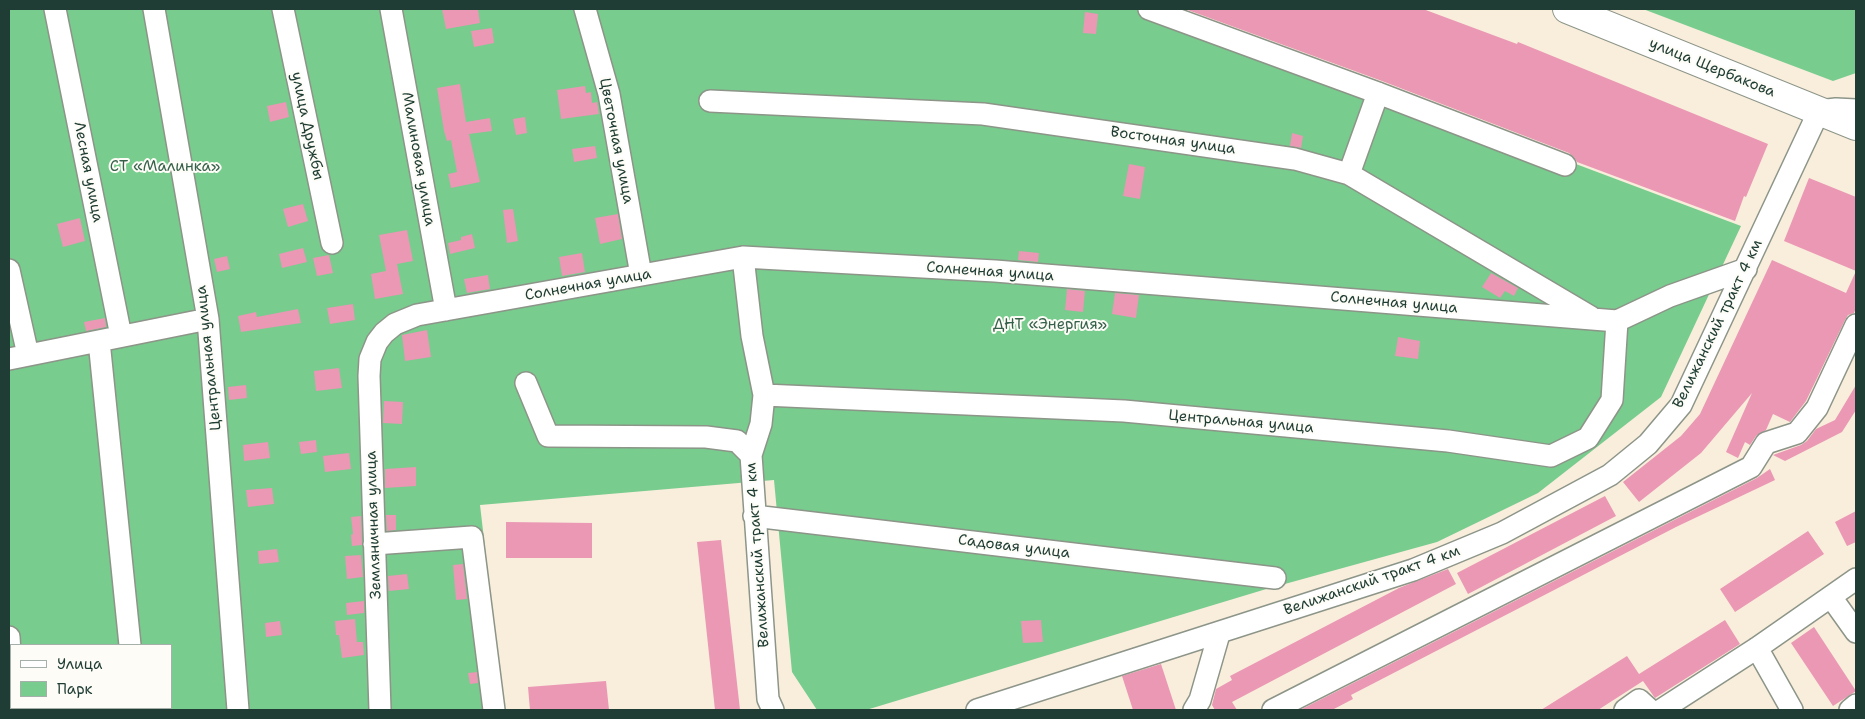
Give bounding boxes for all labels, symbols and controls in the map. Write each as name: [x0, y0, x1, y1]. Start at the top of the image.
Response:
street label: улица Щербакова: [1646, 34, 1778, 102]
street label: улица Дружбы: [287, 70, 327, 182]
street label: Цветочная улица: [595, 77, 637, 205]
street label: Малиновая улица: [397, 90, 439, 228]
street label: Лесная улица: [69, 120, 107, 224]
street label: Восточная улица: [1109, 123, 1237, 159]
park label: CТ «Малинка»: [110, 158, 220, 176]
street label: Велижанский тракт 4 км: [1669, 237, 1767, 411]
street label: Солнечная улица: [926, 259, 1054, 285]
street label: Солнечная улица: [523, 265, 653, 305]
street label: Центральная улица: [192, 284, 226, 432]
street label: Солнечная улица: [1330, 288, 1458, 318]
park label: ДНТ «Энергия»: [993, 316, 1107, 334]
street label: Центральная улица: [1168, 407, 1314, 437]
street label: Земляничная улица: [362, 450, 386, 600]
street label: Велижанский тракт 4 км: [743, 462, 773, 648]
street label: Садовая улица: [957, 531, 1071, 563]
street label: Велижанский тракт 4 км: [1281, 542, 1463, 620]
legend: [10, 644, 172, 709]
text: Улица: [57, 654, 102, 674]
text: Парк: [57, 679, 93, 699]

